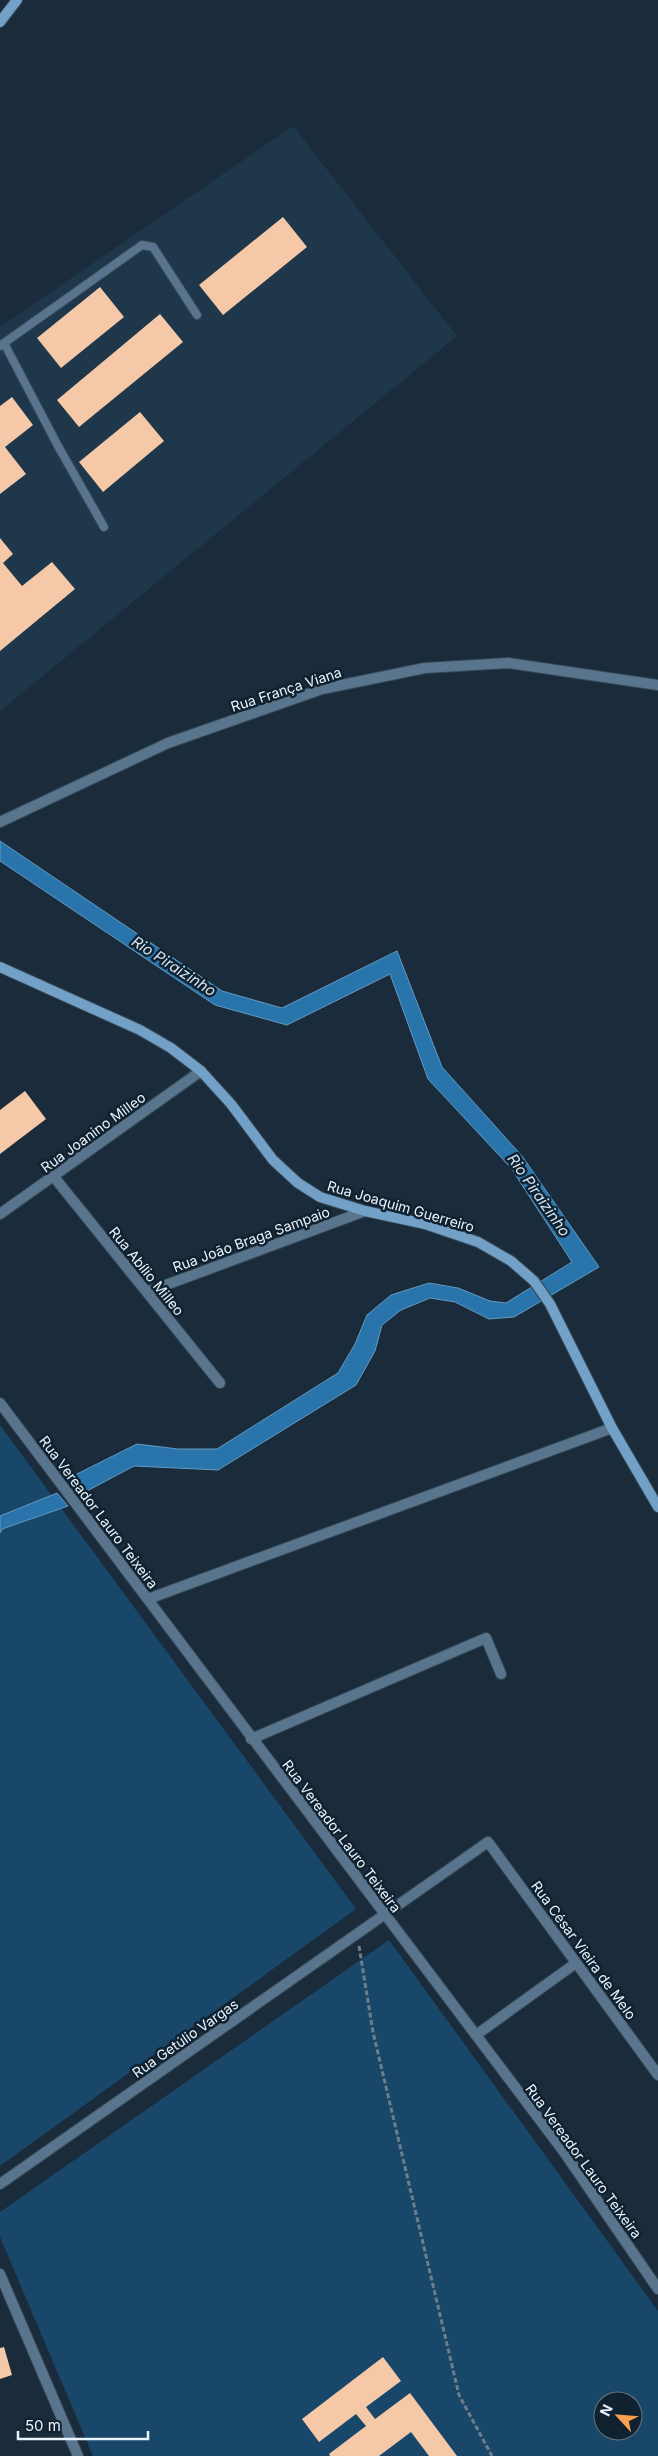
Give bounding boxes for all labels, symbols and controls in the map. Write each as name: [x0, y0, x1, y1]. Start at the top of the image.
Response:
street label: Rua França Viana: [229, 663, 343, 715]
water label: Rio Piraizinho: [128, 932, 220, 1000]
street label: Rua Joanino Milleo: [37, 1088, 149, 1176]
water label: Rio Piraizinho: [503, 1150, 575, 1240]
street label: Rua Joaquim Guerreiro: [325, 1177, 477, 1235]
street label: Rua João Braga Sampaio: [170, 1203, 332, 1275]
street label: Rua Abílio Milleo: [106, 1223, 188, 1319]
street label: Rua Vereador Lauro Teixeira: [36, 1432, 162, 1592]
street label: Rua Vereador Lauro Teixeira: [279, 1756, 405, 1916]
street label: Rua César Vieira de Melo: [528, 1878, 640, 2022]
street label: Rua Getúlio Vargas: [129, 1995, 241, 2081]
street label: Rua Vereador Lauro Teixeira: [522, 2081, 646, 2241]
north arrow: [593, 2391, 643, 2441]
text: N: [596, 2402, 616, 2419]
scale bar: [18, 2408, 148, 2440]
text: 50 m: [25, 2416, 61, 2435]

